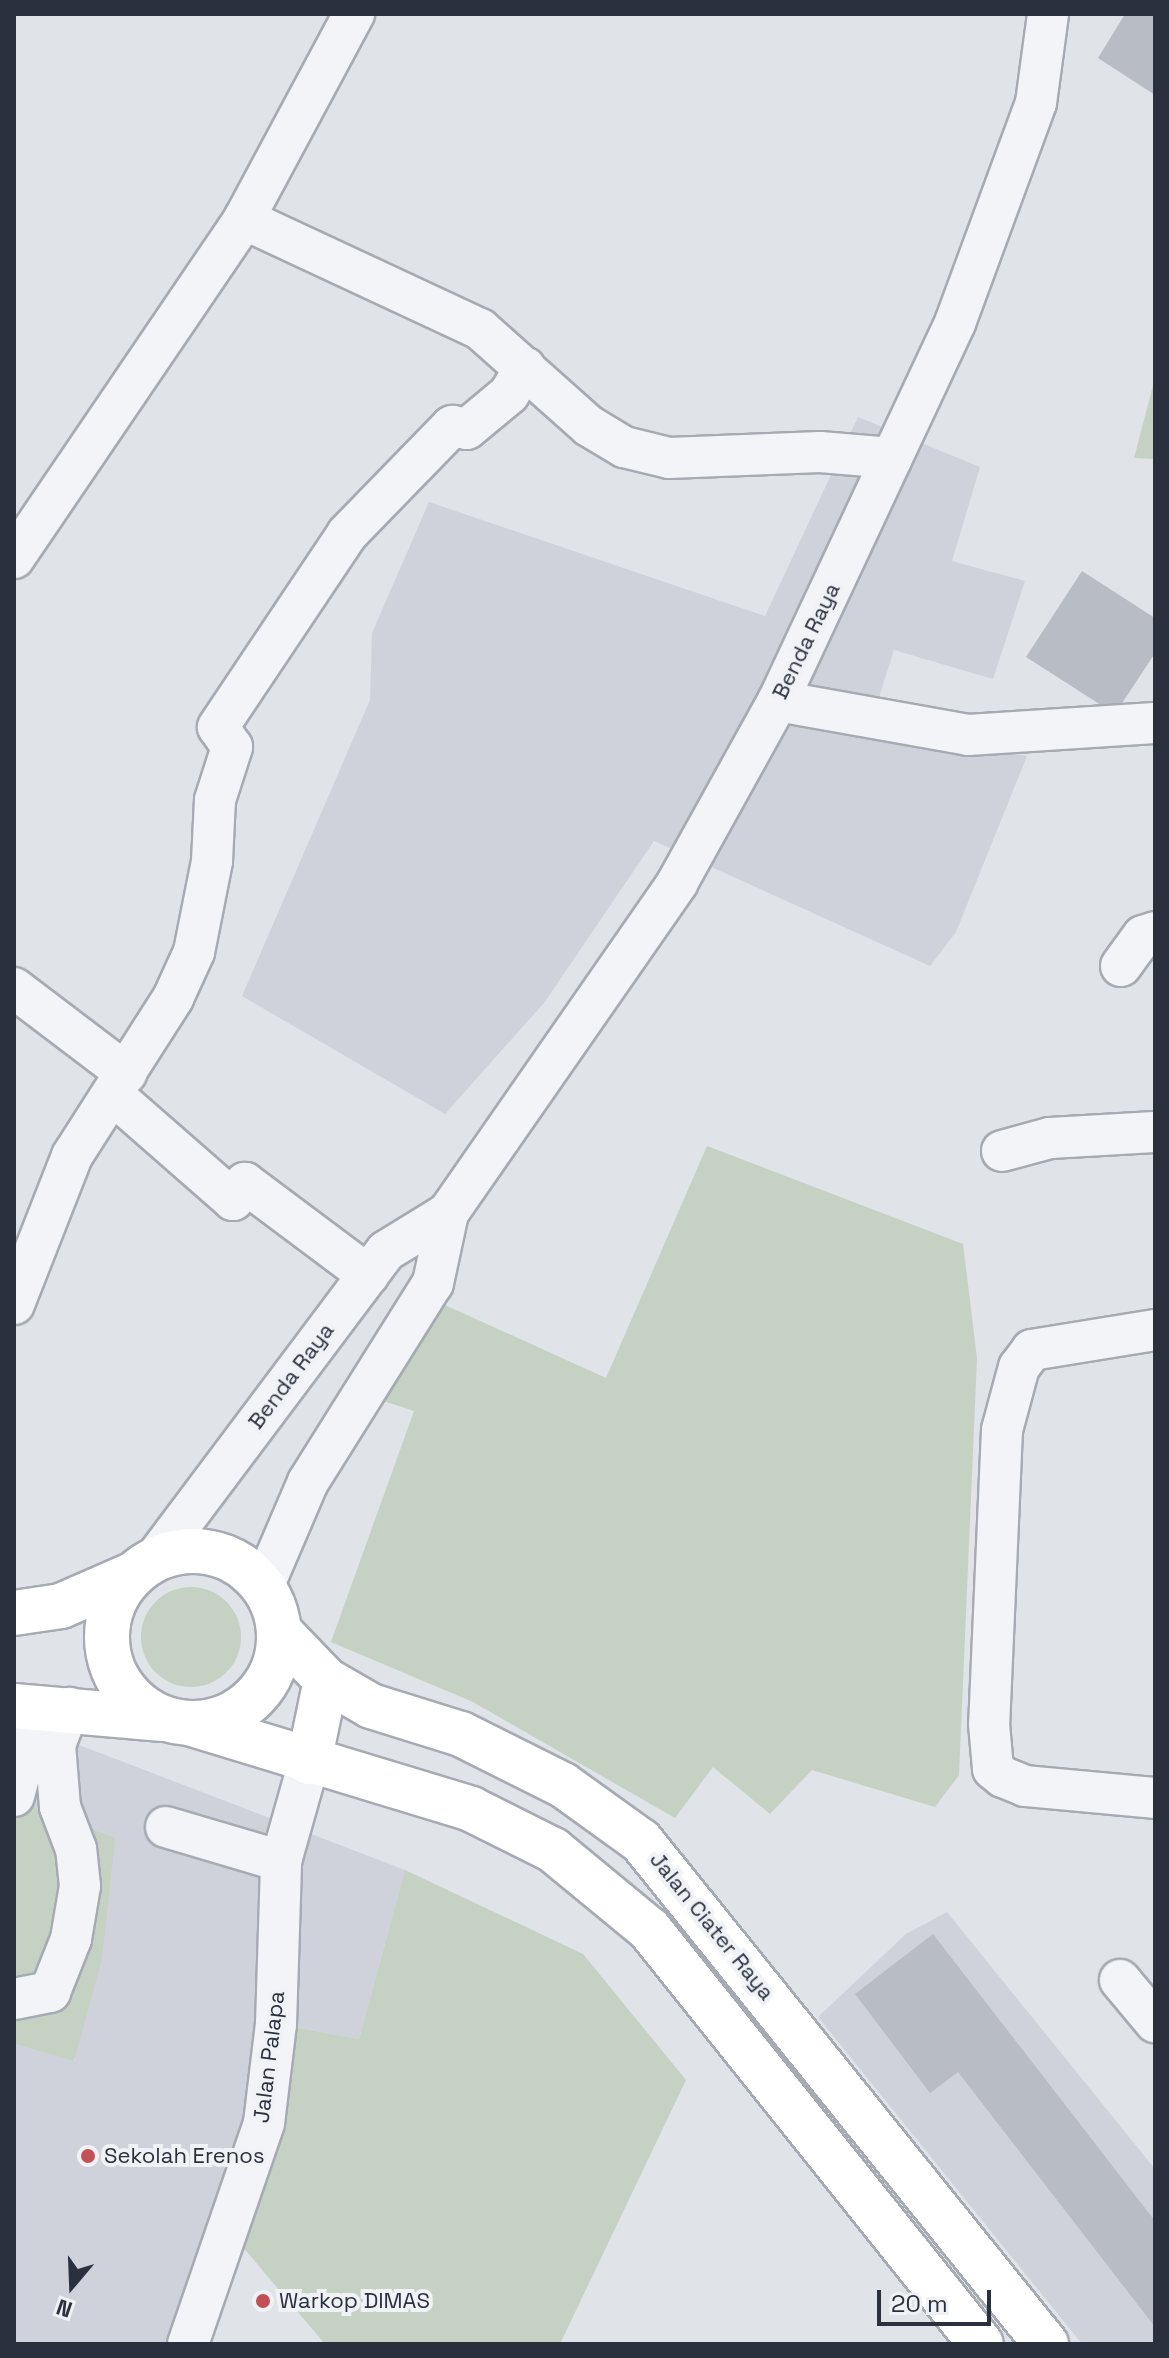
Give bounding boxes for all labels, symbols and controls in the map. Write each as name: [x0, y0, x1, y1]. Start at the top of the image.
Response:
street label: Benda Raya: [767, 579, 845, 703]
street label: Benda Raya: [243, 1318, 339, 1434]
street label: Jalan Ciater Raya: [644, 1847, 780, 2005]
street label: Jalan Palapa: [248, 1989, 290, 2125]
place label: Sekolah Erenos: [104, 2143, 265, 2169]
marker: Sekolah Erenos: [79, 2147, 97, 2165]
north arrow: [32, 2246, 112, 2326]
scale bar: [881, 2274, 995, 2324]
place label: Warkop DIMAS: [279, 2288, 430, 2314]
text: 20 m: [891, 2288, 948, 2319]
marker: Warkop DIMAS: [254, 2292, 272, 2310]
text: N: [53, 2293, 76, 2324]

